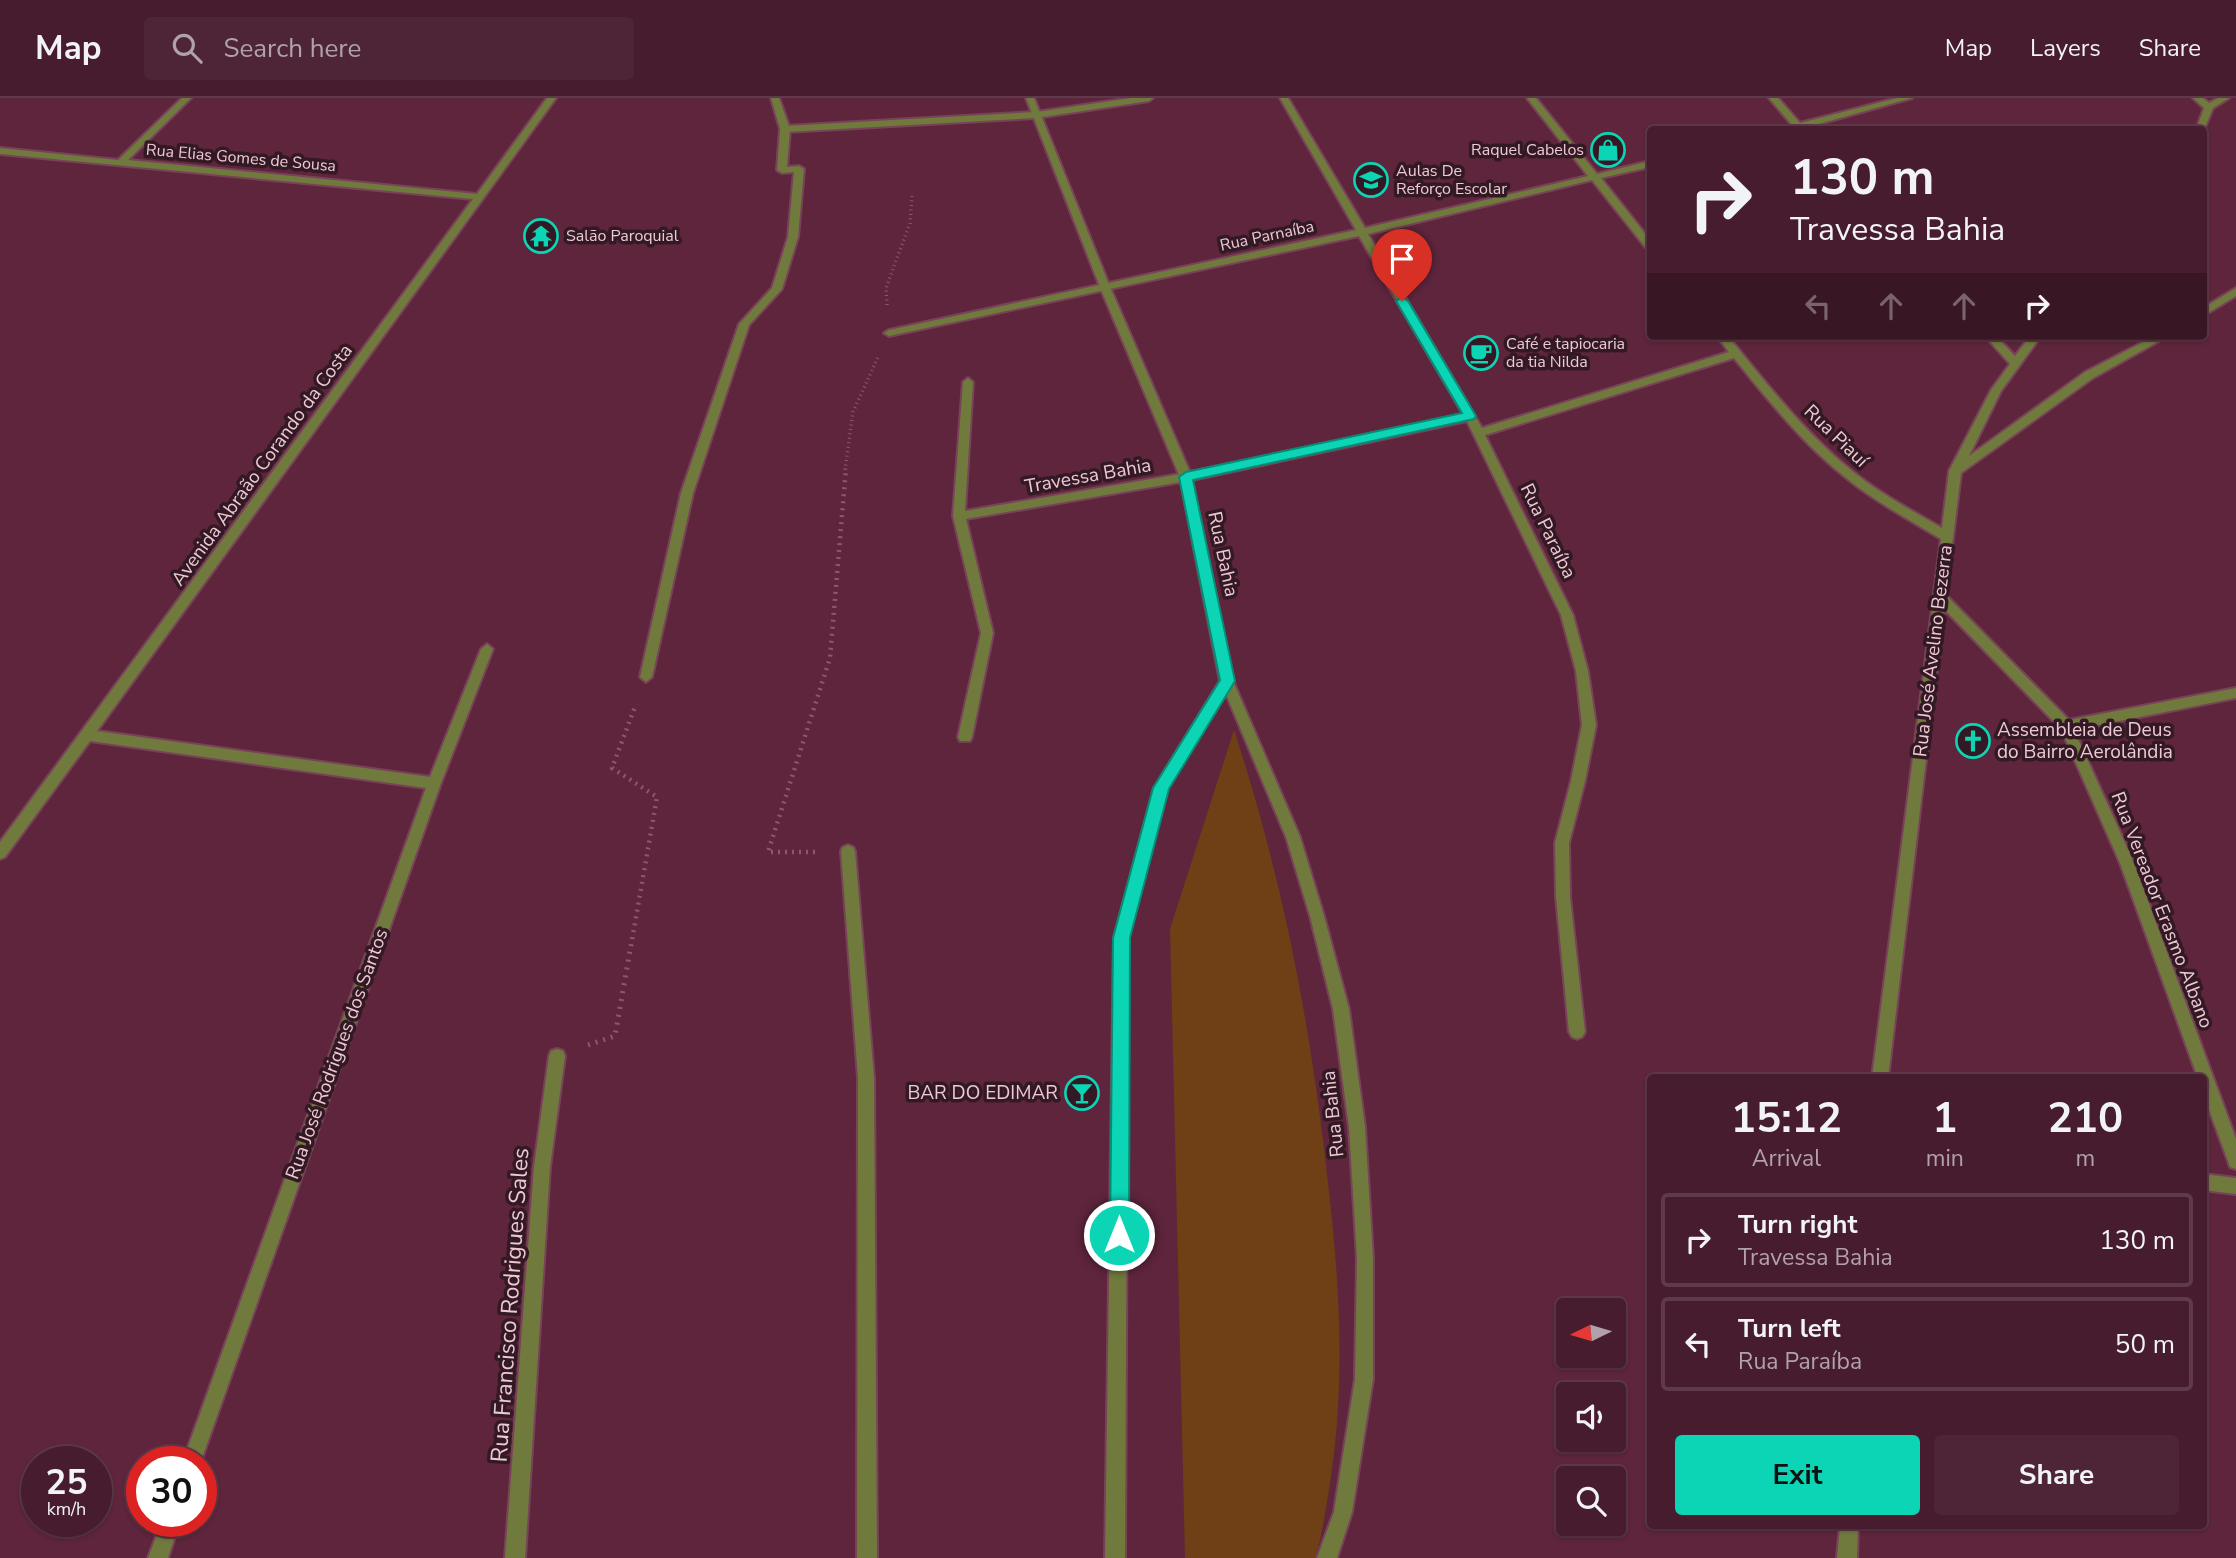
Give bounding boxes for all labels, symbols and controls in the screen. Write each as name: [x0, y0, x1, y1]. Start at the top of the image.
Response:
search box: [144, 17, 634, 80]
text: Map: [35, 26, 102, 71]
icon: search: [168, 29, 206, 67]
text: Search here: [224, 31, 361, 66]
text: Map: [1945, 32, 1992, 64]
text: Layers: [2030, 32, 2101, 64]
text: Share: [2139, 32, 2201, 64]
shop icon: Raquel Cabelos: [1589, 131, 1627, 169]
street label: Rua Elias Gomes de Sousa: [145, 139, 337, 177]
place label: Raquel Cabelos: [1471, 139, 1584, 161]
text: 130 m: [1790, 144, 1934, 211]
icon: right: [1675, 154, 1766, 245]
place label: Aulas De Reforço Escolar: [1396, 160, 1507, 200]
school or university icon: Aulas De Reforço Escolar: [1352, 161, 1390, 199]
text: Travessa Bahia: [1790, 208, 2005, 251]
street label: Rua Parnaíba: [1218, 215, 1316, 257]
temple icon: Salão Paroquial: [522, 217, 560, 255]
place label: Salão Paroquial: [566, 225, 679, 247]
pin: [1372, 229, 1432, 301]
icon: arrive: [1383, 240, 1421, 278]
icon: left: [1799, 287, 1837, 325]
icon: ahead: [1872, 287, 1910, 325]
icon: ahead: [1945, 287, 1983, 325]
icon: right: [2018, 287, 2056, 325]
place label: Café e tapiocaria da tia Nilda: [1506, 333, 1625, 373]
cafe icon: Café e tapiocaria da tia Nilda: [1462, 334, 1500, 372]
street label: Avenida Abraão Corando da Costa: [165, 339, 359, 591]
street label: Rua Piauí: [1798, 399, 1875, 474]
street label: Travessa Bahia: [1023, 452, 1153, 500]
street label: Rua Paraíba: [1514, 479, 1582, 583]
street label: Rua Bahia: [1201, 509, 1245, 599]
street label: Rua José Avelino Bezerra: [1907, 543, 1959, 759]
place label: Assembleia de Deus do Bairro Aerolândia: [1997, 717, 2173, 765]
church icon: Assembleia de Deus do Bairro Aerolândia: [1954, 722, 1992, 760]
street label: Rua Vereador Erasmo Albano: [2105, 788, 2219, 1032]
street label: Rua José Rodrigues dos Santos: [279, 925, 395, 1183]
street label: Rua Bahia: [1316, 1070, 1350, 1158]
bar icon: BAR DO EDIMAR: [1063, 1074, 1101, 1112]
place label: BAR DO EDIMAR: [907, 1080, 1058, 1106]
text: 15:12: [1731, 1090, 1842, 1147]
text: 1: [1932, 1090, 1957, 1147]
text: 210: [2048, 1090, 2123, 1147]
text: Arrival: [1752, 1143, 1821, 1174]
text: min: [1926, 1143, 1964, 1174]
text: m: [2076, 1143, 2095, 1174]
street label: Rua Francisco Rodrigues Sales: [484, 1147, 536, 1463]
position arrow: [1082, 1198, 1156, 1272]
text: Turn right: [1738, 1207, 1857, 1242]
icon: right: [1679, 1221, 1717, 1259]
text: 130 m: [2099, 1223, 2175, 1258]
text: Travessa Bahia: [1738, 1242, 1893, 1273]
north arrow: [1556, 1298, 1626, 1368]
map controls: [1556, 1298, 1626, 1536]
text: Turn left: [1738, 1311, 1841, 1346]
icon: left: [1679, 1325, 1717, 1363]
text: 50 m: [2115, 1327, 2175, 1362]
text: Rua Paraíba: [1738, 1346, 1862, 1377]
button: sound: [1556, 1382, 1626, 1452]
button: Exit: [1675, 1435, 1920, 1515]
button: Share: [1934, 1435, 2179, 1515]
speed limit sign: 30: [126, 1446, 217, 1537]
text: 25: [45, 1459, 88, 1506]
button: search: [1556, 1466, 1626, 1536]
text: km/h: [47, 1497, 86, 1521]

